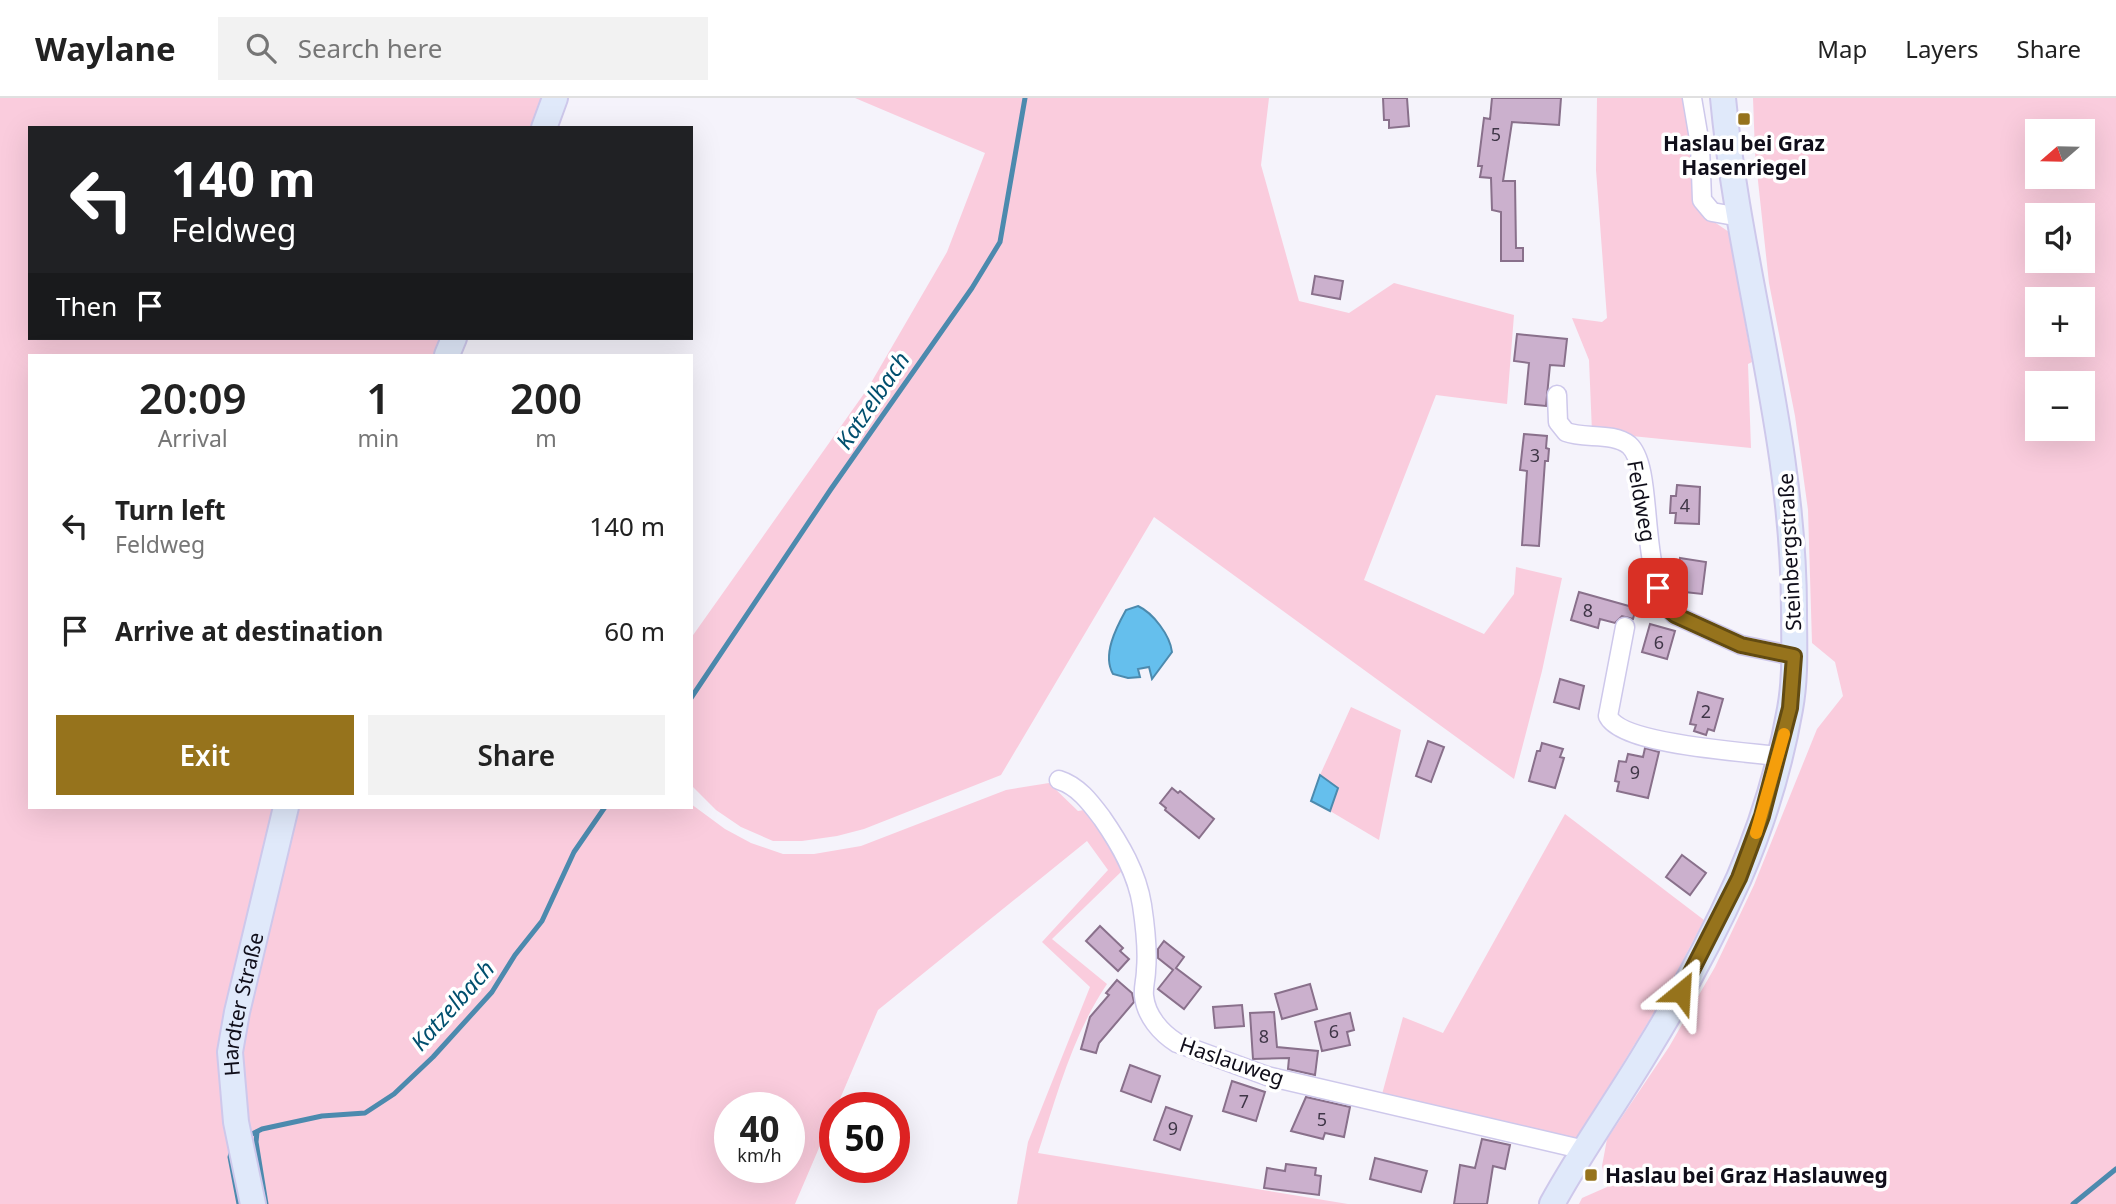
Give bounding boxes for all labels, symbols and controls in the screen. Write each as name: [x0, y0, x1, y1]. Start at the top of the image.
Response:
search box: [218, 17, 708, 80]
text: Waylane: [35, 26, 176, 71]
icon: search: [242, 29, 280, 67]
text: Search here: [298, 30, 442, 66]
text: Map: [1817, 32, 1867, 65]
text: Layers: [1905, 32, 1979, 65]
text: Share: [2017, 32, 2081, 65]
marker: Haslau bei Graz Hasenriegel: [1736, 111, 1752, 127]
north arrow: [2025, 119, 2095, 189]
map controls: [2025, 119, 2095, 441]
house number: 5: [1491, 122, 1501, 146]
place label: Haslau bei Graz Hasenriegel: [1663, 129, 1825, 181]
text: 140 m: [171, 145, 316, 211]
icon: left: [56, 154, 147, 245]
button: sound: [2025, 203, 2095, 273]
text: Feldweg: [171, 208, 296, 251]
icon: arrive: [131, 287, 169, 325]
button: +: [2025, 287, 2095, 357]
text: Then: [56, 288, 117, 324]
water label: Katzelbach: [828, 345, 916, 455]
text: 20:09: [139, 369, 247, 426]
text: 1: [366, 369, 390, 426]
text: 200: [510, 369, 582, 426]
button: −: [2025, 371, 2095, 441]
text: Arrival: [158, 422, 228, 454]
text: min: [357, 422, 399, 454]
text: m: [535, 422, 557, 454]
house number: 3: [1530, 443, 1540, 467]
street label: Feldweg: [1621, 458, 1663, 544]
street label: Steinbergstraße: [1771, 472, 1807, 632]
text: Turn left: [115, 492, 226, 528]
house number: 4: [1680, 493, 1690, 517]
icon: left: [56, 507, 94, 545]
text: 140 m: [589, 508, 665, 544]
text: Feldweg: [115, 528, 205, 560]
pin: [1628, 558, 1688, 618]
icon: arrive: [1639, 569, 1677, 607]
house number: 8: [1583, 598, 1593, 622]
icon: arrive: [56, 612, 94, 650]
text: Arrive at destination: [115, 613, 384, 649]
text: 60 m: [604, 613, 665, 649]
house number: 6: [1654, 630, 1664, 654]
house number: 2: [1701, 699, 1711, 723]
button: Exit: [56, 715, 354, 795]
button: Share: [368, 715, 665, 795]
house number: 9: [1630, 760, 1640, 784]
street label: Hardter Straße: [216, 929, 270, 1077]
water label: Katzelbach: [403, 953, 501, 1057]
position arrow: [1644, 955, 1718, 1029]
house number: 6: [1329, 1019, 1339, 1043]
house number: 8: [1259, 1024, 1269, 1048]
street label: Haslauweg: [1176, 1030, 1288, 1092]
house number: 7: [1239, 1089, 1249, 1113]
speed limit sign: 50: [819, 1092, 910, 1183]
text: 40: [739, 1105, 780, 1152]
house number: 5: [1317, 1107, 1327, 1131]
house number: 9: [1168, 1116, 1178, 1140]
text: km/h: [737, 1143, 782, 1167]
place label: Haslau bei Graz Haslauweg: [1605, 1161, 1888, 1189]
marker: Haslau bei Graz Haslauweg: [1583, 1167, 1599, 1183]

